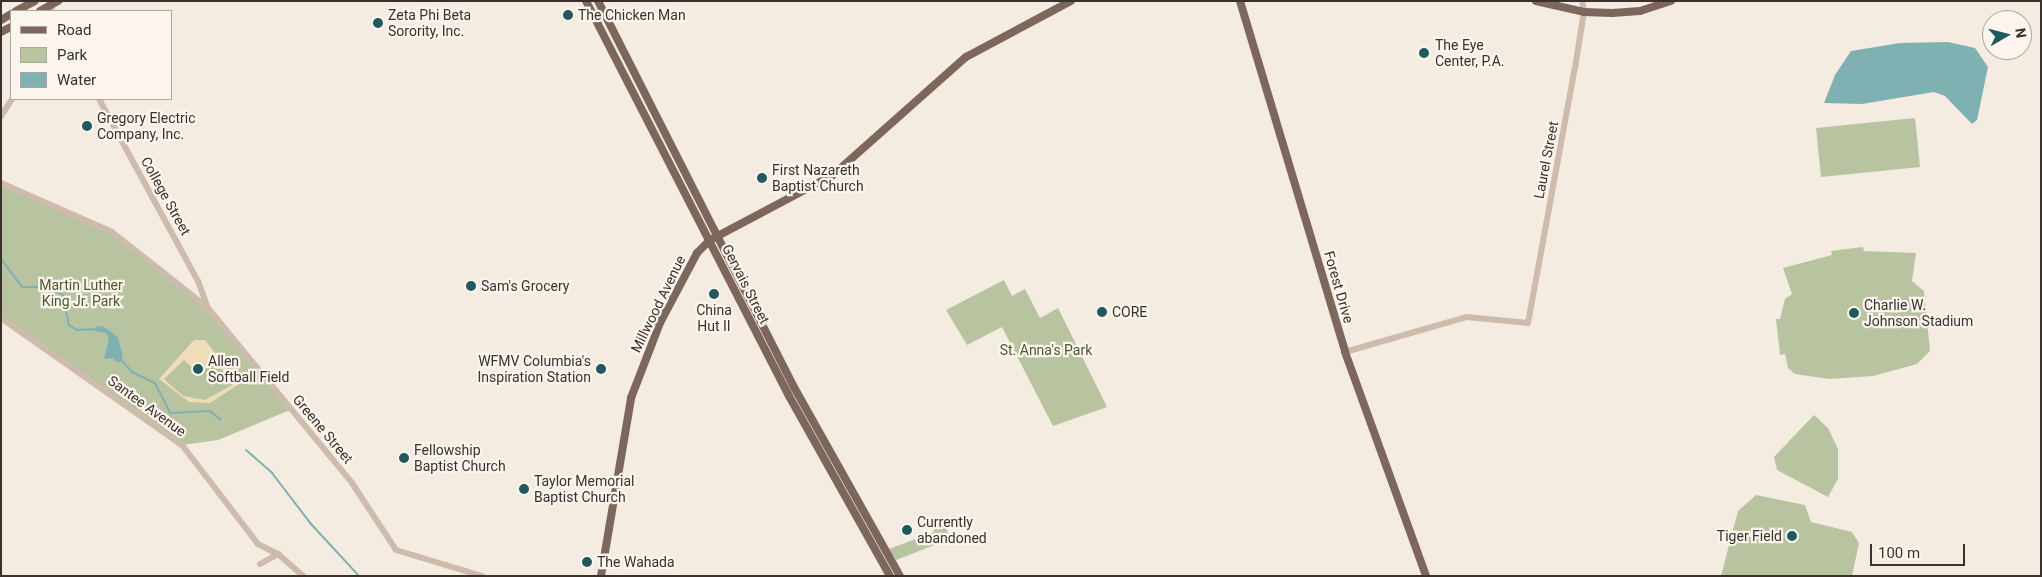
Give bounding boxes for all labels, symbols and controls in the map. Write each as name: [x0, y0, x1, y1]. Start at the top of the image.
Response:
place label: Zeta Phi Beta Sorority, Inc.: [388, 7, 471, 40]
place label: The Chicken Man: [578, 7, 686, 23]
marker: The Chicken Man: [562, 9, 574, 21]
legend: [10, 10, 172, 100]
north arrow: [1982, 10, 2032, 60]
marker: Zeta Phi Beta Sorority, Inc.: [372, 17, 384, 29]
text: Road: [57, 21, 91, 39]
text: N: [2012, 27, 2029, 39]
place label: The Eye Center, P.A.: [1435, 37, 1505, 70]
text: Park: [57, 46, 87, 64]
marker: The Eye Center, P.A.: [1417, 46, 1431, 60]
text: Water: [57, 71, 96, 89]
place label: Gregory Electric Company, Inc.: [97, 110, 196, 142]
marker: Gregory Electric Company, Inc.: [81, 120, 93, 132]
street label: Laurel Street: [1530, 120, 1562, 200]
street label: College Street: [138, 154, 194, 238]
place label: First Nazareth Baptist Church: [772, 162, 864, 194]
marker: First Nazareth Baptist Church: [756, 172, 768, 184]
street label: Gervais Street: [719, 241, 773, 327]
street label: Forest Drive: [1321, 249, 1357, 325]
street label: Millwood Avenue: [627, 253, 689, 355]
park label: Martin Luther King Jr. Park: [39, 277, 123, 310]
place label: Sam's Grocery: [481, 278, 569, 294]
marker: Sam's Grocery: [465, 280, 477, 292]
marker: China Hut II: [708, 288, 720, 300]
place label: Charlie W. Johnson Stadium: [1864, 297, 1973, 330]
place label: China Hut II: [696, 302, 732, 334]
place label: CORE: [1112, 304, 1147, 320]
marker: CORE: [1096, 306, 1108, 318]
marker: Charlie W. Johnson Stadium: [1848, 307, 1860, 319]
park label: St. Anna's Park: [1000, 342, 1092, 358]
place label: Allen Softball Field: [208, 353, 289, 386]
place label: WFMV Columbia's Inspiration Station: [478, 353, 591, 386]
marker: Allen Softball Field: [192, 363, 204, 375]
marker: WFMV Columbia's Inspiration Station: [595, 363, 607, 375]
street label: Santee Avenue: [105, 372, 189, 440]
street label: Greene Street: [289, 391, 357, 467]
place label: Fellowship Baptist Church: [414, 442, 506, 474]
marker: Fellowship Baptist Church: [398, 452, 410, 464]
place label: Taylor Memorial Baptist Church: [534, 473, 634, 506]
marker: Taylor Memorial Baptist Church: [518, 483, 530, 495]
place label: Currently abandoned: [917, 514, 987, 546]
marker: Currently abandoned: [901, 524, 913, 536]
place label: Tiger Field: [1717, 528, 1782, 544]
marker: Tiger Field: [1786, 530, 1798, 542]
scale bar: [1872, 534, 1967, 566]
text: 100 m: [1878, 544, 1920, 562]
place label: The Wahada: [597, 554, 675, 570]
marker: The Wahada: [581, 556, 593, 568]

